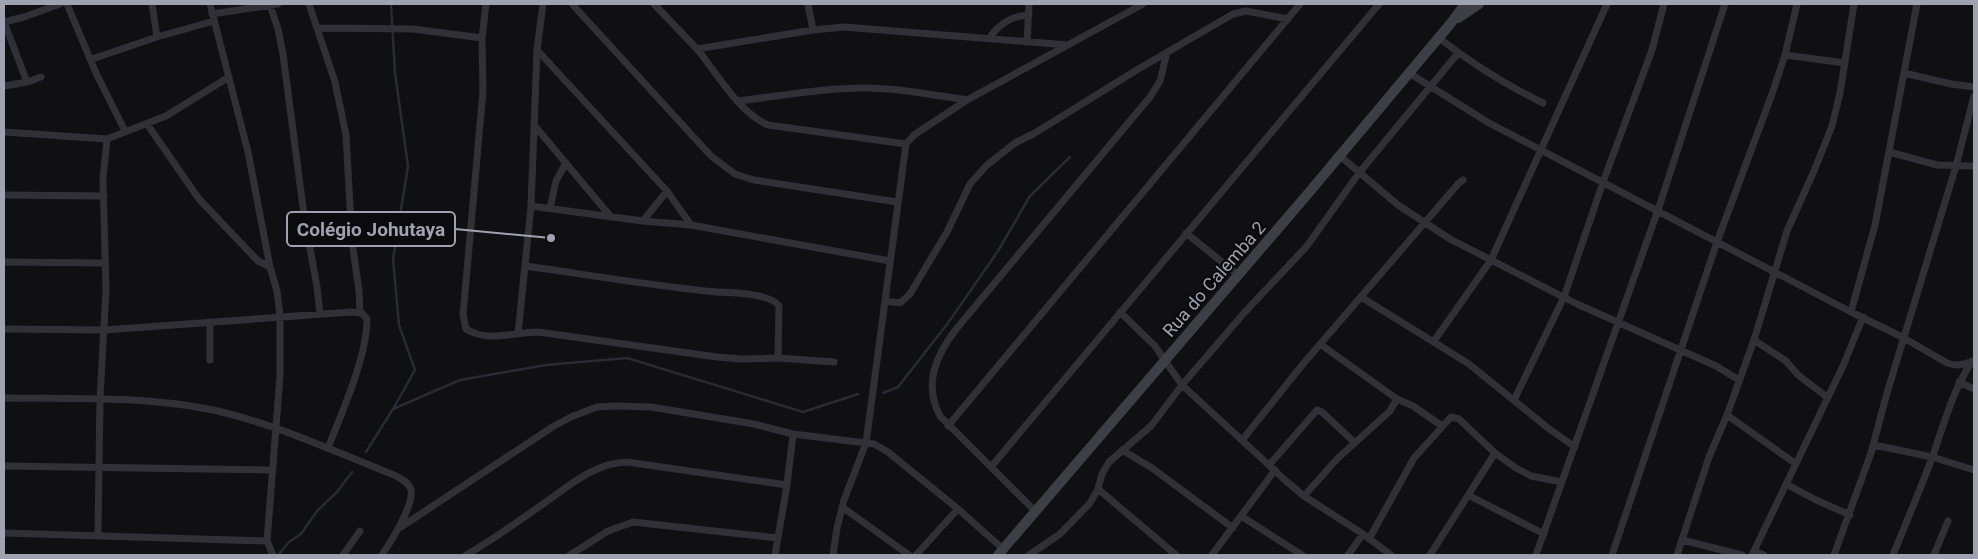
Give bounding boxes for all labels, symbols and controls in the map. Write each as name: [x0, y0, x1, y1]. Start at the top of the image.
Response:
callout: Colégio Johutaya: [287, 212, 455, 246]
street label: Rua do Calemba 2: [1158, 217, 1270, 341]
text: Colégio Johutaya: [297, 218, 445, 241]

